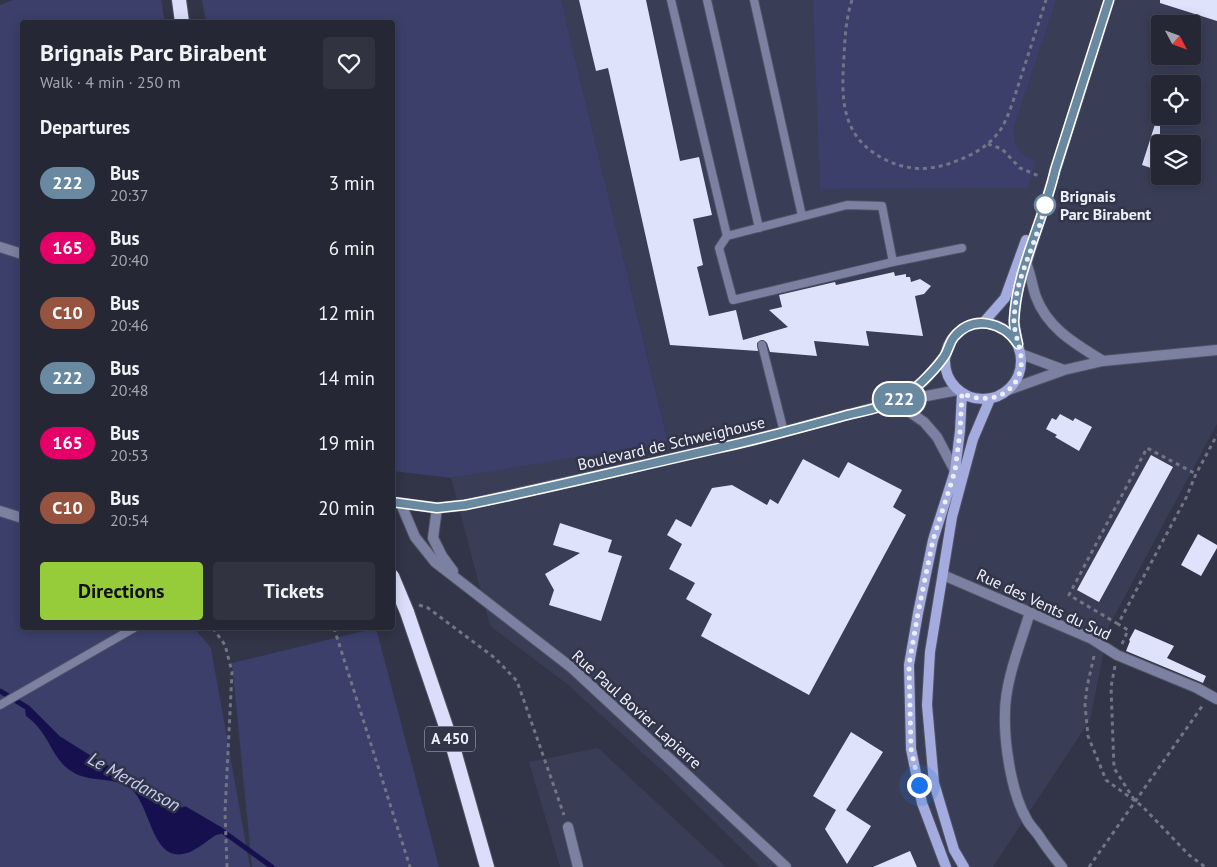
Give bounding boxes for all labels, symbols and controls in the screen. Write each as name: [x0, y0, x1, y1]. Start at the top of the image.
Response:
north arrow: [1151, 15, 1201, 65]
map controls: [1151, 15, 1201, 185]
text: Brignais Parc Birabent: [40, 37, 266, 68]
button: heart: [323, 37, 375, 89]
text: Walk · 4 min · 250 m: [40, 72, 180, 92]
button: locate: [1151, 75, 1201, 125]
text: Departures: [40, 115, 130, 139]
button: layers: [1151, 135, 1201, 185]
text: Bus: [110, 161, 139, 185]
text: 222: [52, 171, 83, 194]
text: 3 min: [329, 171, 375, 195]
text: 20:37: [110, 185, 148, 205]
place label: Brignais Parc Birabent: [1060, 186, 1152, 224]
marker: Brignais Parc Birabent: [1034, 194, 1056, 216]
text: Bus: [110, 226, 139, 250]
text: 165: [52, 236, 83, 259]
text: 6 min: [329, 236, 375, 260]
text: 20:40: [110, 250, 148, 270]
text: Bus: [110, 291, 139, 315]
text: C10: [52, 301, 83, 324]
text: 12 min: [318, 301, 375, 325]
text: 20:46: [110, 315, 148, 335]
text: Bus: [110, 356, 139, 380]
text: 222: [52, 366, 83, 389]
text: 14 min: [318, 366, 375, 390]
text: 20:48: [110, 380, 148, 400]
line badge: 222: [870, 383, 928, 415]
text: 222: [884, 387, 914, 410]
street label: Boulevard de Schweighouse: [575, 412, 767, 474]
text: Bus: [110, 421, 139, 445]
text: 165: [52, 431, 83, 454]
text: 19 min: [318, 431, 375, 455]
text: 20:53: [110, 445, 148, 465]
text: Bus: [110, 486, 139, 510]
text: C10: [52, 496, 83, 519]
text: 20 min: [318, 496, 375, 520]
text: 20:54: [110, 510, 148, 530]
button: Directions: [40, 562, 203, 620]
button: Tickets: [213, 562, 375, 620]
street label: Rue des Vents du Sud: [973, 564, 1115, 644]
street label: Rue Paul Bovier Lapierre: [568, 645, 706, 773]
road number: A 450: [425, 726, 475, 752]
water label: Le Merdanson: [84, 747, 184, 816]
your location: [907, 773, 932, 798]

